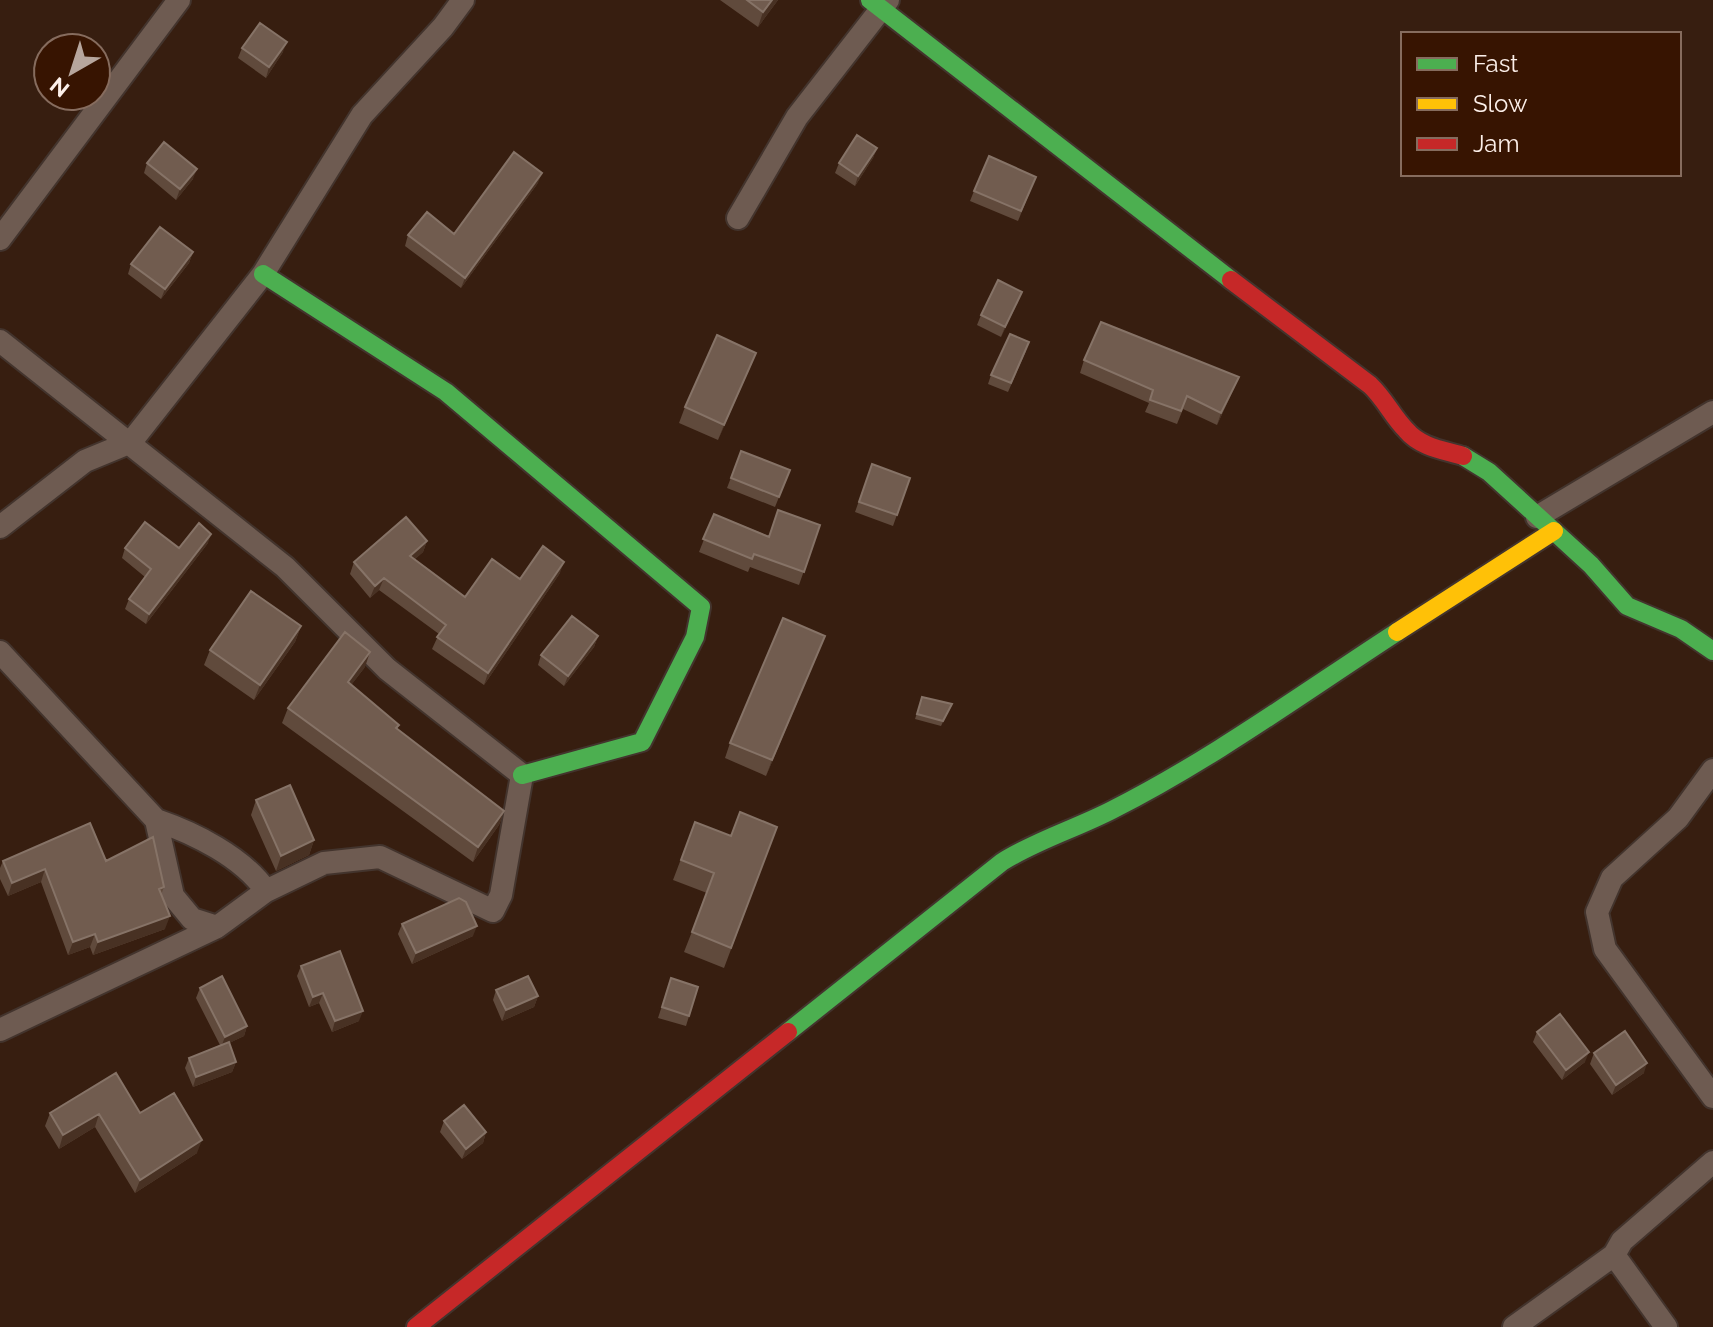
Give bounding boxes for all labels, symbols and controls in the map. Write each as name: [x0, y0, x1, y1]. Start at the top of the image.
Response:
north arrow: [32, 32, 112, 112]
legend: [1401, 32, 1681, 176]
text: Fast: [1473, 49, 1518, 78]
text: N: [45, 72, 74, 103]
text: Slow: [1473, 89, 1528, 118]
text: Jam: [1473, 129, 1519, 158]

